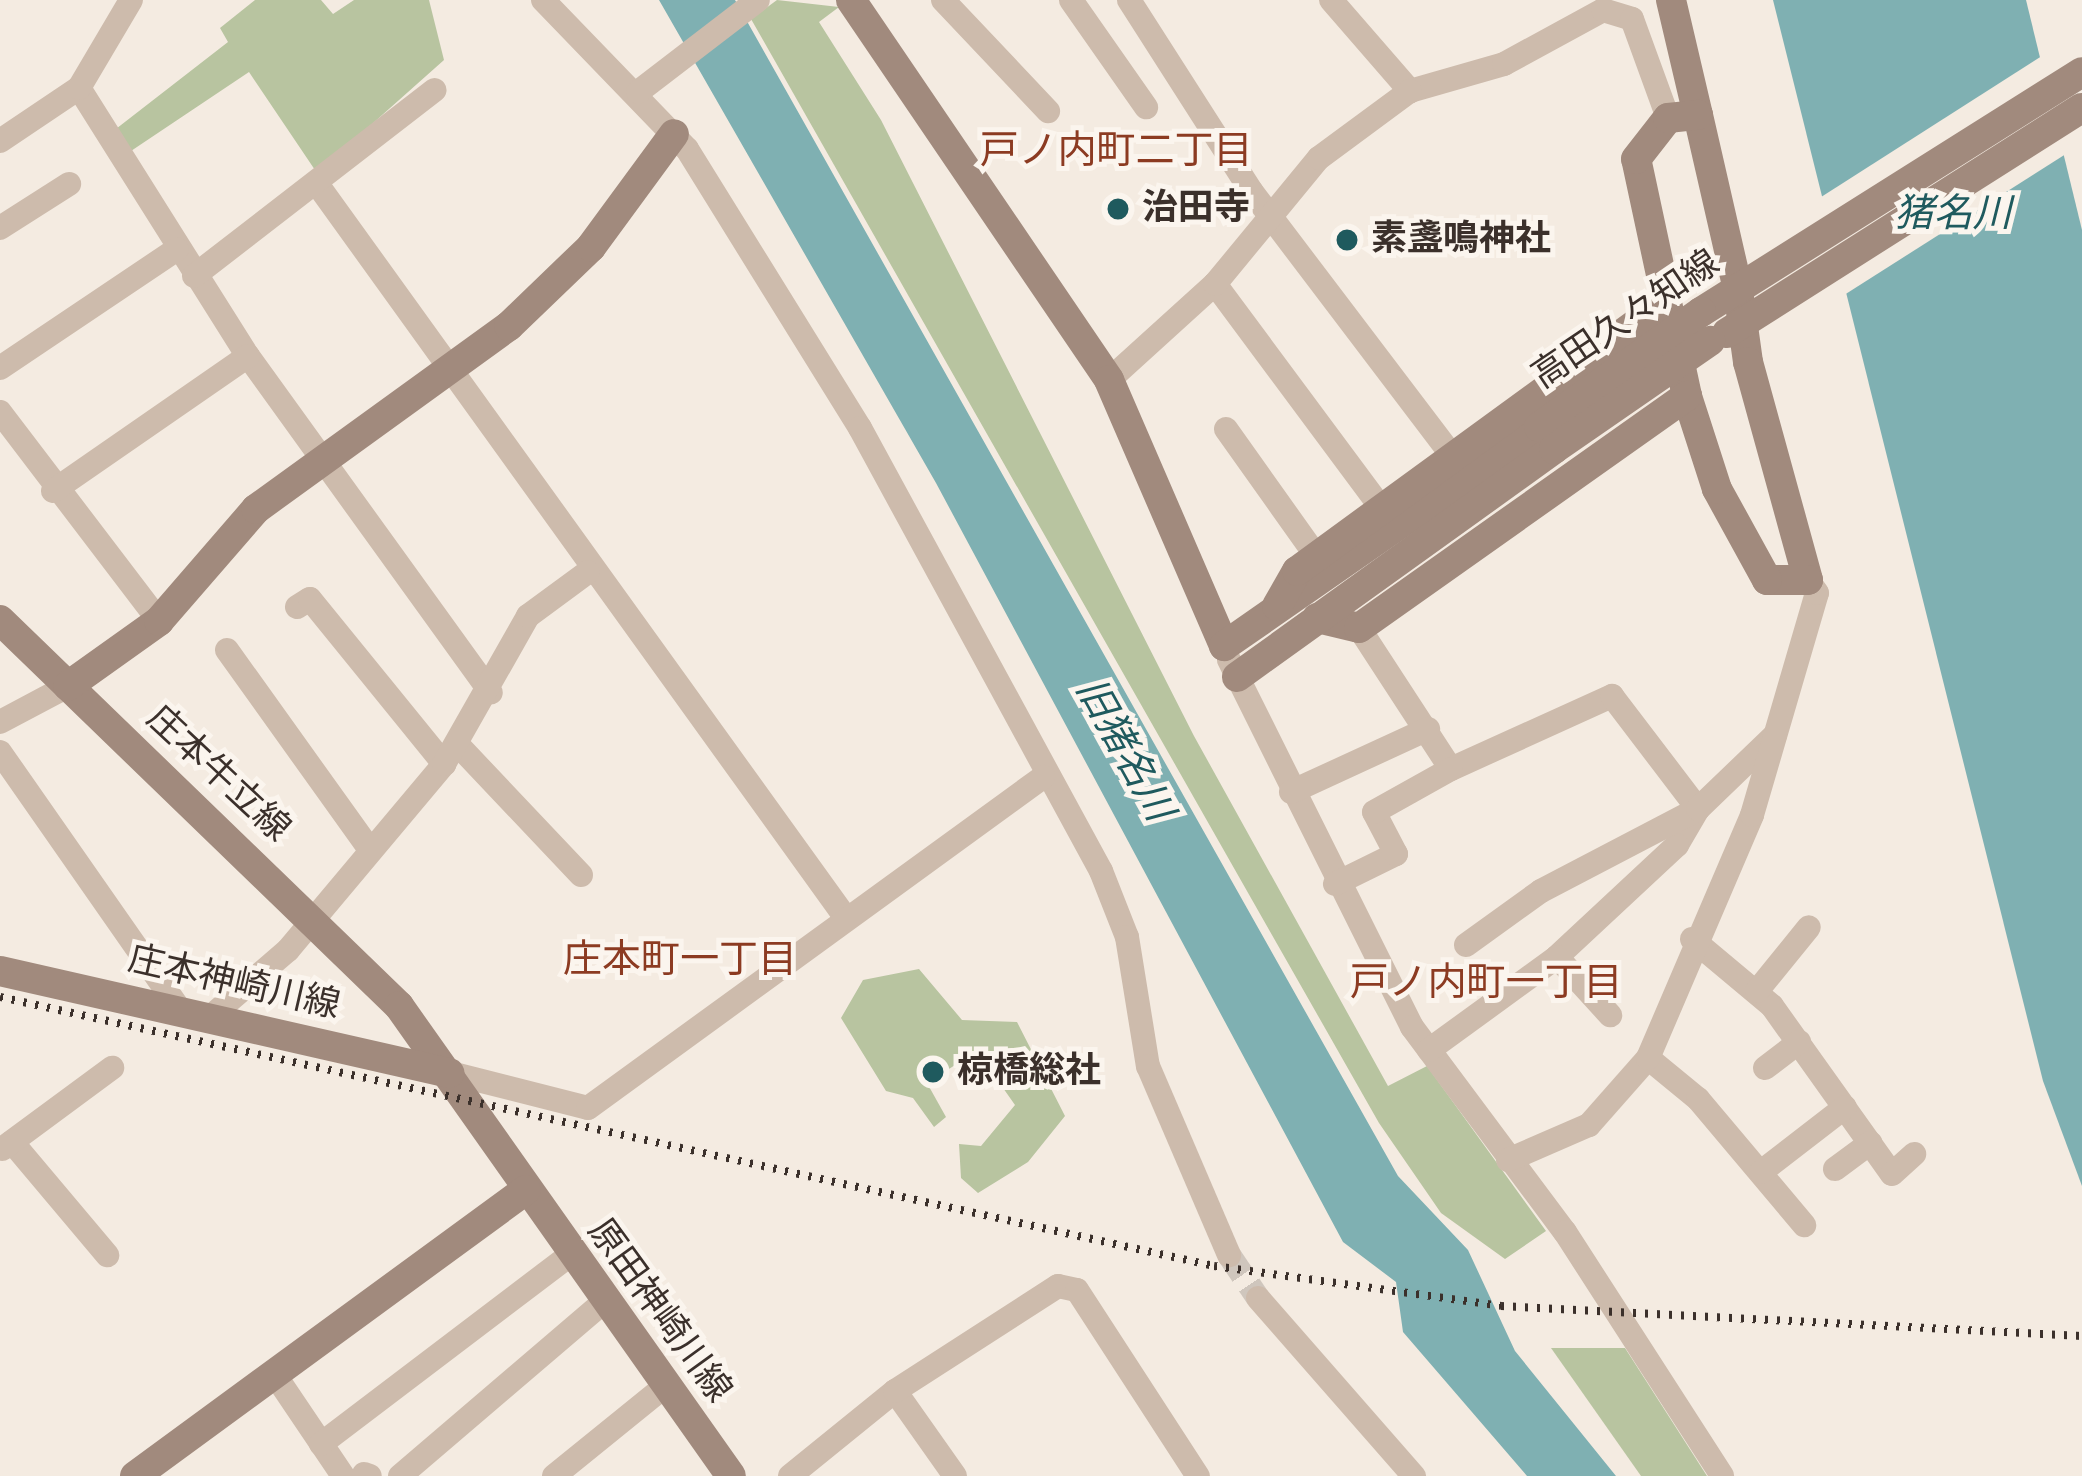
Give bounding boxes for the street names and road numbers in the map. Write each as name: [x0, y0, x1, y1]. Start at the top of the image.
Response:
street label: 高田久々知線: [1524, 242, 1728, 398]
street label: 庄本牛立線: [137, 697, 299, 851]
street label: 庄本神崎川線: [124, 938, 344, 1028]
street label: 原田神崎川線: [578, 1211, 740, 1411]

